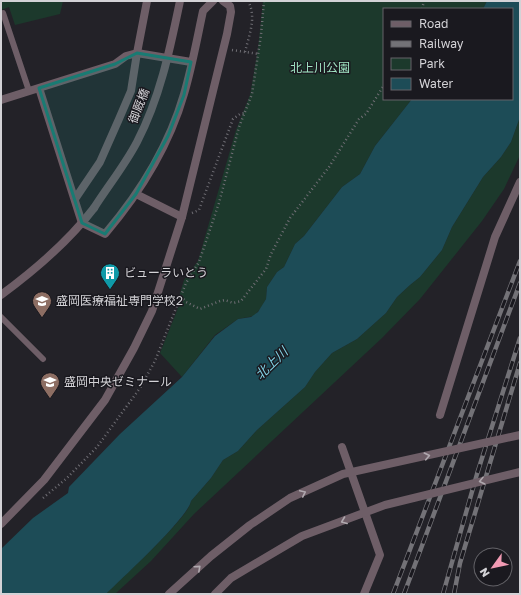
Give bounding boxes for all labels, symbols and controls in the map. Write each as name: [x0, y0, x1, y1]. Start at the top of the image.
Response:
legend: [383, 8, 513, 100]
text: Road: [419, 16, 448, 31]
text: Railway: [419, 36, 464, 51]
text: Park: [419, 56, 445, 71]
park label: 北上川公園: [290, 60, 350, 75]
text: Water: [419, 76, 453, 91]
street label: 御厩橋: [125, 86, 152, 125]
building icon: ビューラいとう: [99, 262, 121, 290]
place label: ビューラいとう: [124, 265, 208, 280]
school or university icon: 盛岡医療福祉専門学校2: [31, 290, 53, 318]
place label: 盛岡医療福祉専門学校2: [56, 293, 183, 308]
water label: 北上川: [251, 342, 292, 382]
school or university icon: 盛岡中央ゼミナール: [39, 371, 61, 399]
place label: 盛岡中央ゼミナール: [64, 374, 172, 389]
one-way arrow: [424, 452, 430, 460]
one-way arrow: [479, 477, 485, 485]
one-way arrow: [299, 489, 306, 497]
one-way arrow: [340, 516, 347, 524]
north arrow: [473, 547, 513, 587]
one-way arrow: [193, 566, 200, 573]
text: N: [476, 566, 492, 580]

